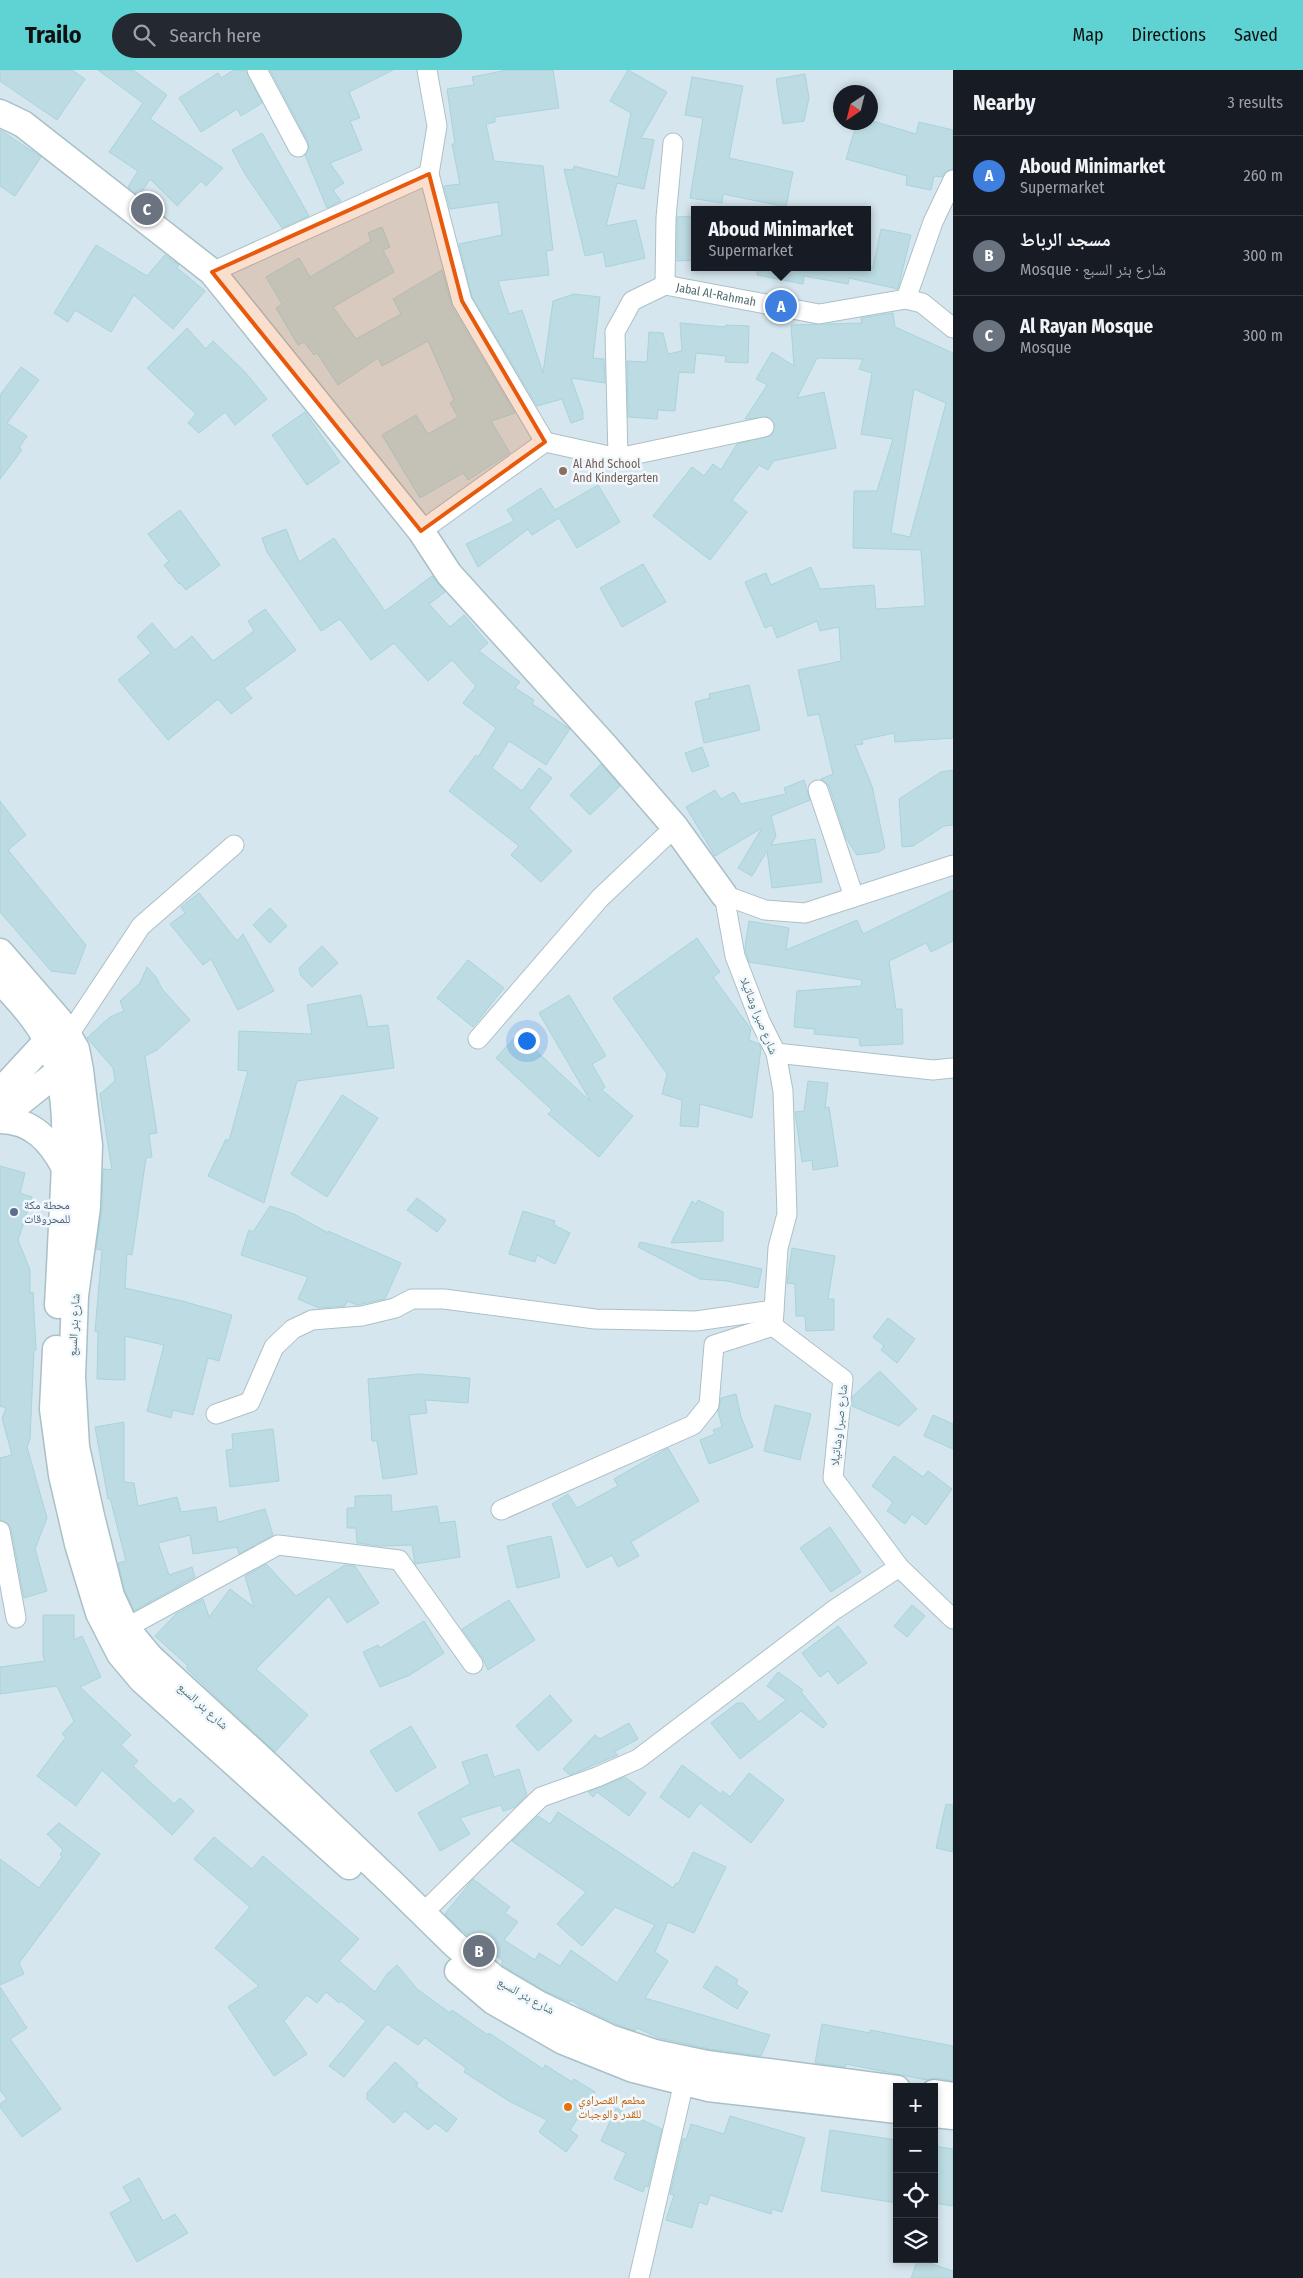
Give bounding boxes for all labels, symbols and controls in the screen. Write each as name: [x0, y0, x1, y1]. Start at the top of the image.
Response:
search box: [112, 13, 462, 58]
text: Trailo: [25, 21, 82, 49]
icon: search: [130, 21, 158, 49]
text: Search here: [170, 24, 261, 47]
text: Map: [1072, 24, 1104, 46]
text: Directions: [1132, 24, 1206, 46]
text: Saved: [1234, 24, 1278, 46]
north arrow: [833, 85, 878, 130]
text: Nearby: [973, 90, 1035, 116]
text: 3 results: [1227, 93, 1283, 112]
text: Aboud Minimarket: [1020, 155, 1165, 178]
text: A: [985, 166, 993, 185]
text: 260 m: [1244, 166, 1283, 185]
text: Supermarket: [1020, 178, 1104, 197]
pin: C: [131, 190, 163, 228]
popup: [691, 206, 871, 271]
text: Aboud Minimarket: [708, 218, 854, 241]
text: مسجد الرباط: [1020, 228, 1111, 251]
text: Supermarket: [708, 241, 793, 260]
text: B: [985, 246, 993, 265]
text: 300 m: [1243, 246, 1283, 265]
text: Mosque · شارع بئر السبع: [1020, 260, 1166, 279]
street label: Jabal Al-Rahmah: [675, 280, 757, 309]
pin: A: [765, 287, 797, 325]
text: Al Rayan Mosque: [1020, 315, 1153, 338]
text: C: [985, 326, 993, 345]
text: 300 m: [1243, 326, 1283, 345]
text: Mosque: [1020, 338, 1071, 357]
place label: Al Ahd School And Kindergarten: [573, 457, 658, 485]
marker: Al Ahd School And Kindergarten: [557, 465, 569, 477]
street label: شارع صبرا وشاتيلا: [736, 976, 781, 1057]
your location: [514, 1028, 540, 1054]
place label: محطة مكة للمحروقات: [24, 1198, 70, 1226]
marker: محطة مكة للمحروقات: [8, 1206, 20, 1218]
street label: شارع بئر السبع: [65, 1293, 84, 1357]
street label: شارع صبرا وشاتيلا: [828, 1384, 851, 1466]
street label: شارع بئر السبع: [174, 1680, 231, 1733]
pin: B: [463, 1932, 495, 1970]
street label: شارع بئر السبع: [495, 1975, 557, 2018]
map controls: [893, 2083, 938, 2263]
button: +: [893, 2083, 938, 2128]
place label: مطعم القصراوي للقدر والوجبات: [578, 2093, 645, 2121]
marker: مطعم القصراوي للقدر والوجبات: [562, 2101, 574, 2113]
button: −: [893, 2128, 938, 2173]
button: locate: [893, 2173, 938, 2218]
button: layers: [893, 2218, 938, 2263]

